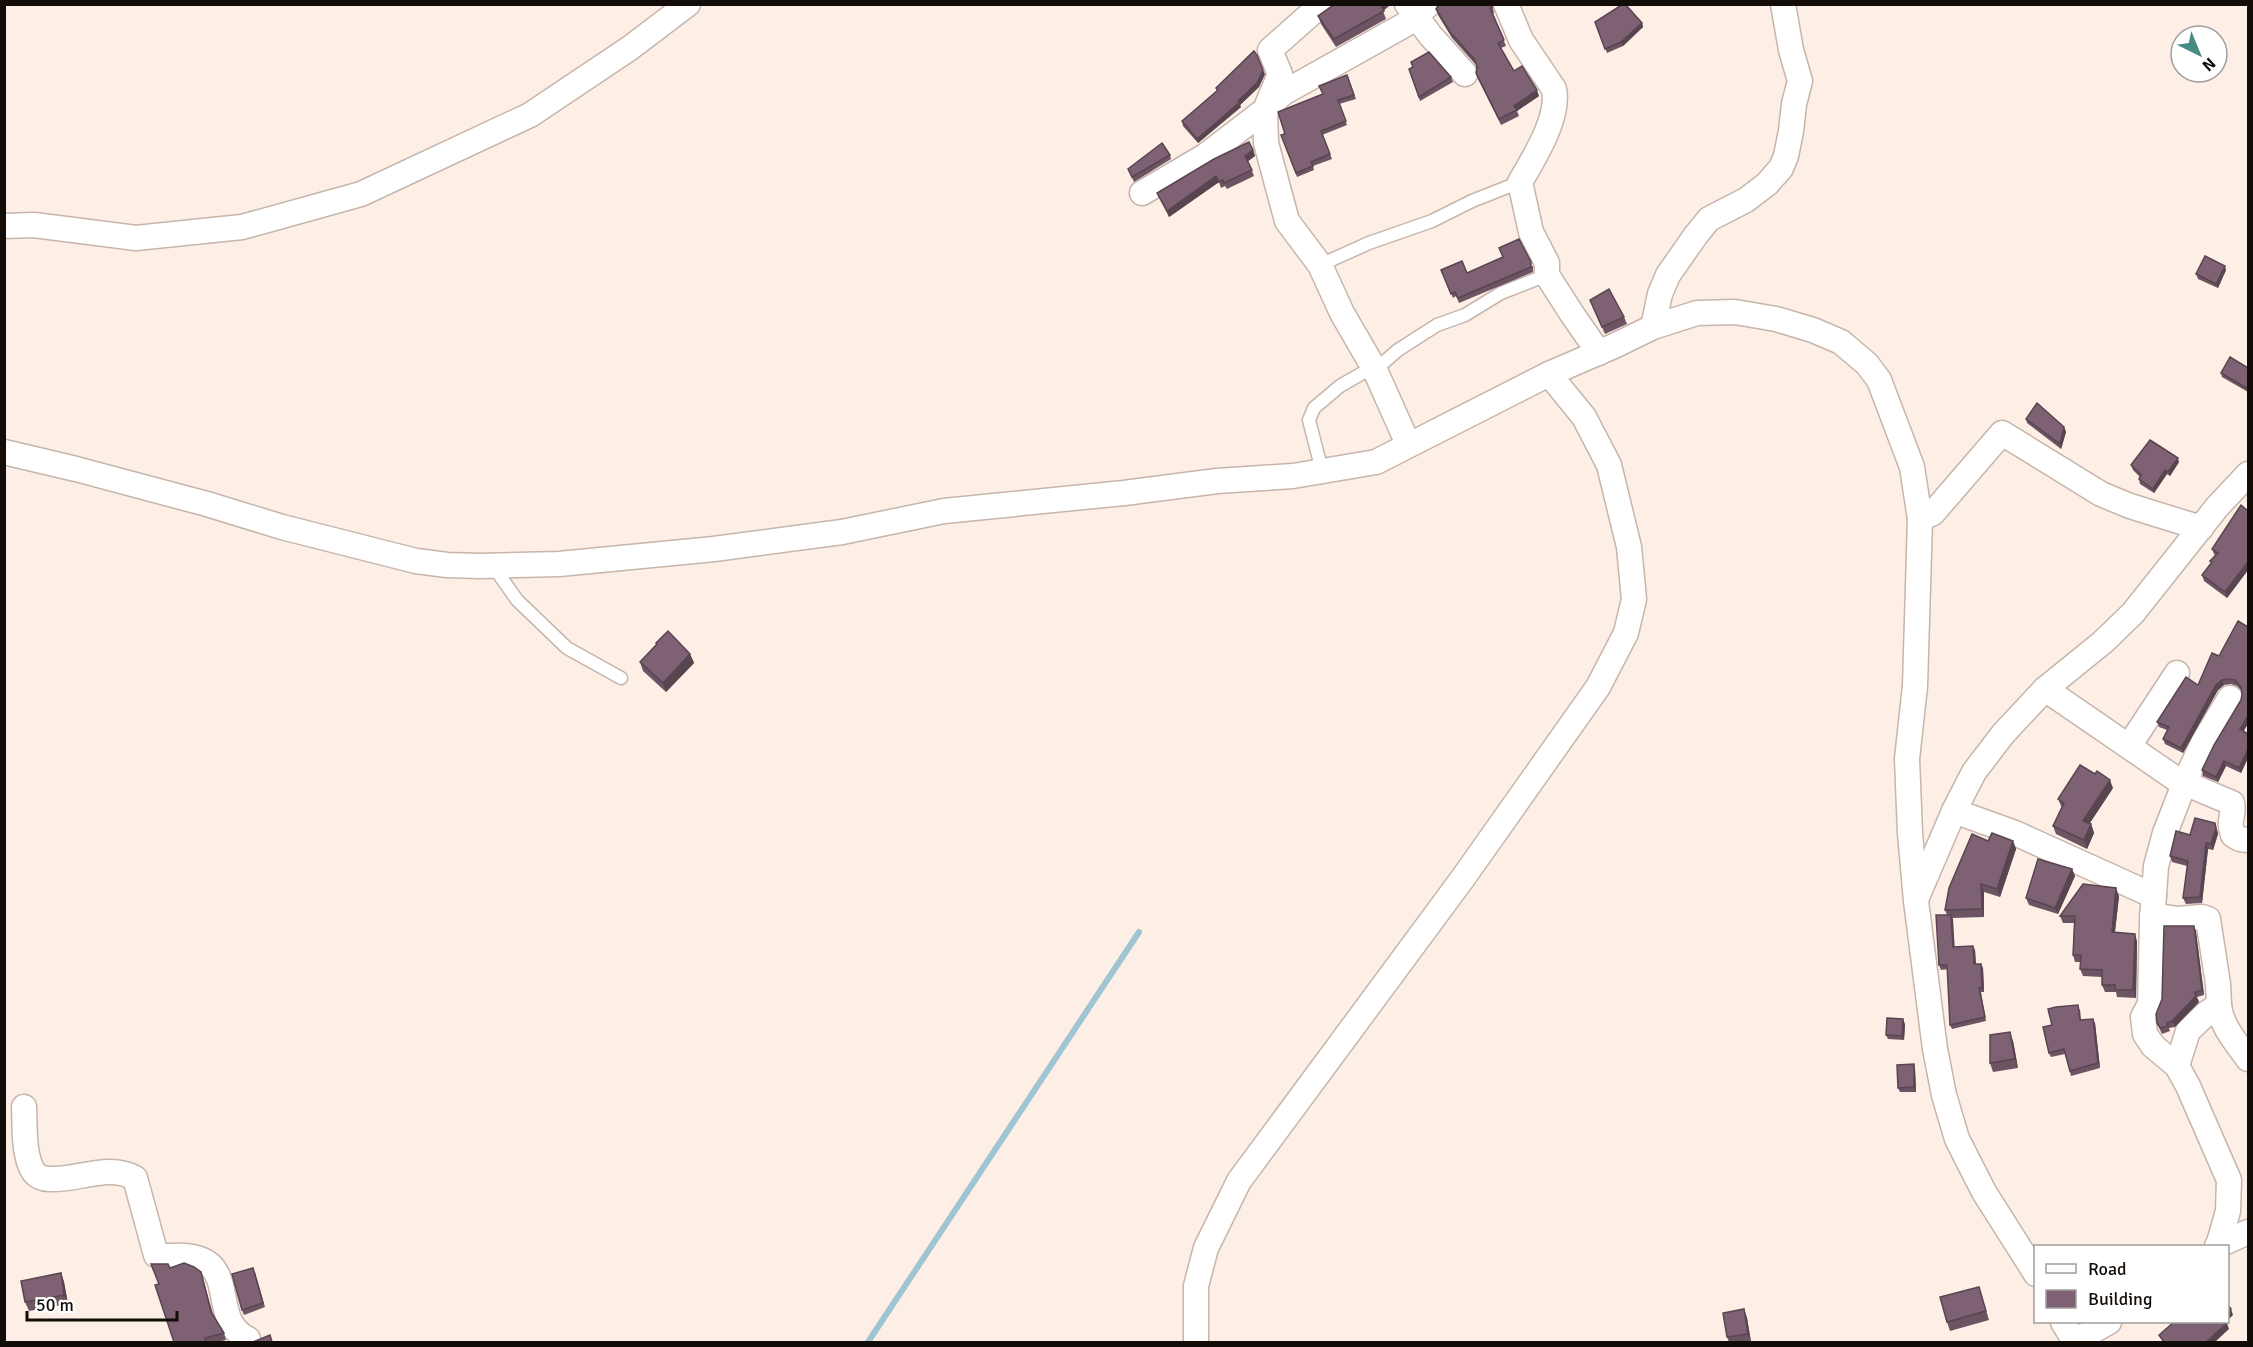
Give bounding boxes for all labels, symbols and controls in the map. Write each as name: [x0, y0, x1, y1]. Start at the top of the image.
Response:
north arrow: [2169, 24, 2229, 84]
text: N: [2198, 53, 2219, 75]
legend: [2034, 1245, 2229, 1323]
text: Road: [2088, 1258, 2127, 1280]
scale bar: [27, 1284, 177, 1322]
text: Building: [2088, 1288, 2152, 1310]
text: 50 m: [36, 1294, 74, 1316]

